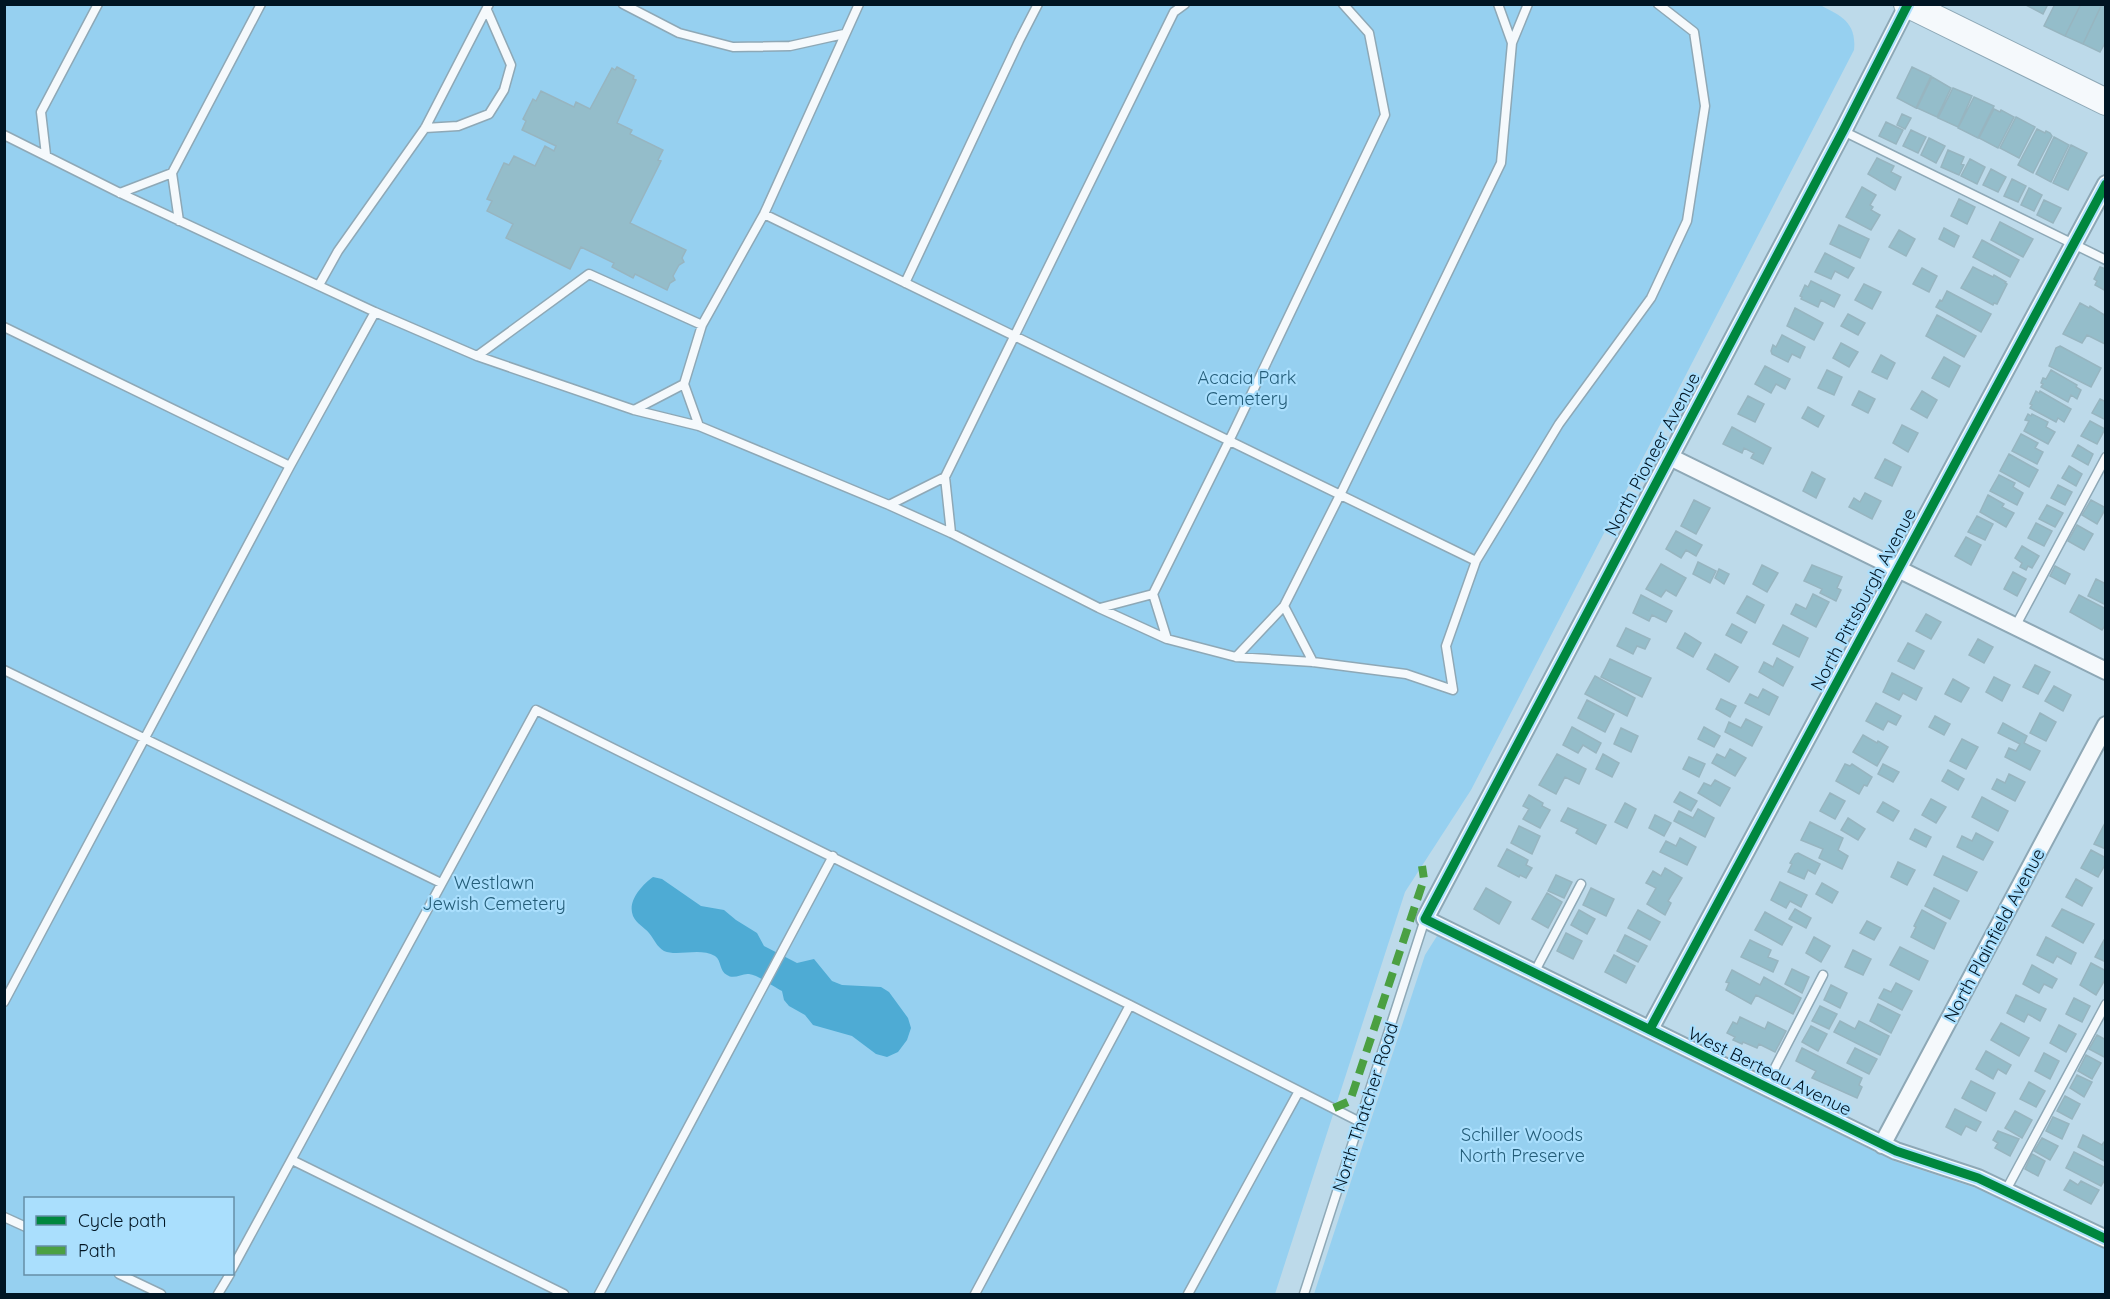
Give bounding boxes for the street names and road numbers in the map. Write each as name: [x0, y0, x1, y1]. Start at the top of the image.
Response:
street label: North Pioneer Avenue: [1599, 368, 1705, 540]
street label: North Pittsburgh Avenue: [1805, 504, 1921, 694]
street label: North Plainfield Avenue: [1938, 844, 2050, 1026]
street label: North Thatcher Road: [1327, 1020, 1403, 1194]
street label: West Berteau Avenue: [1684, 1021, 1856, 1121]

